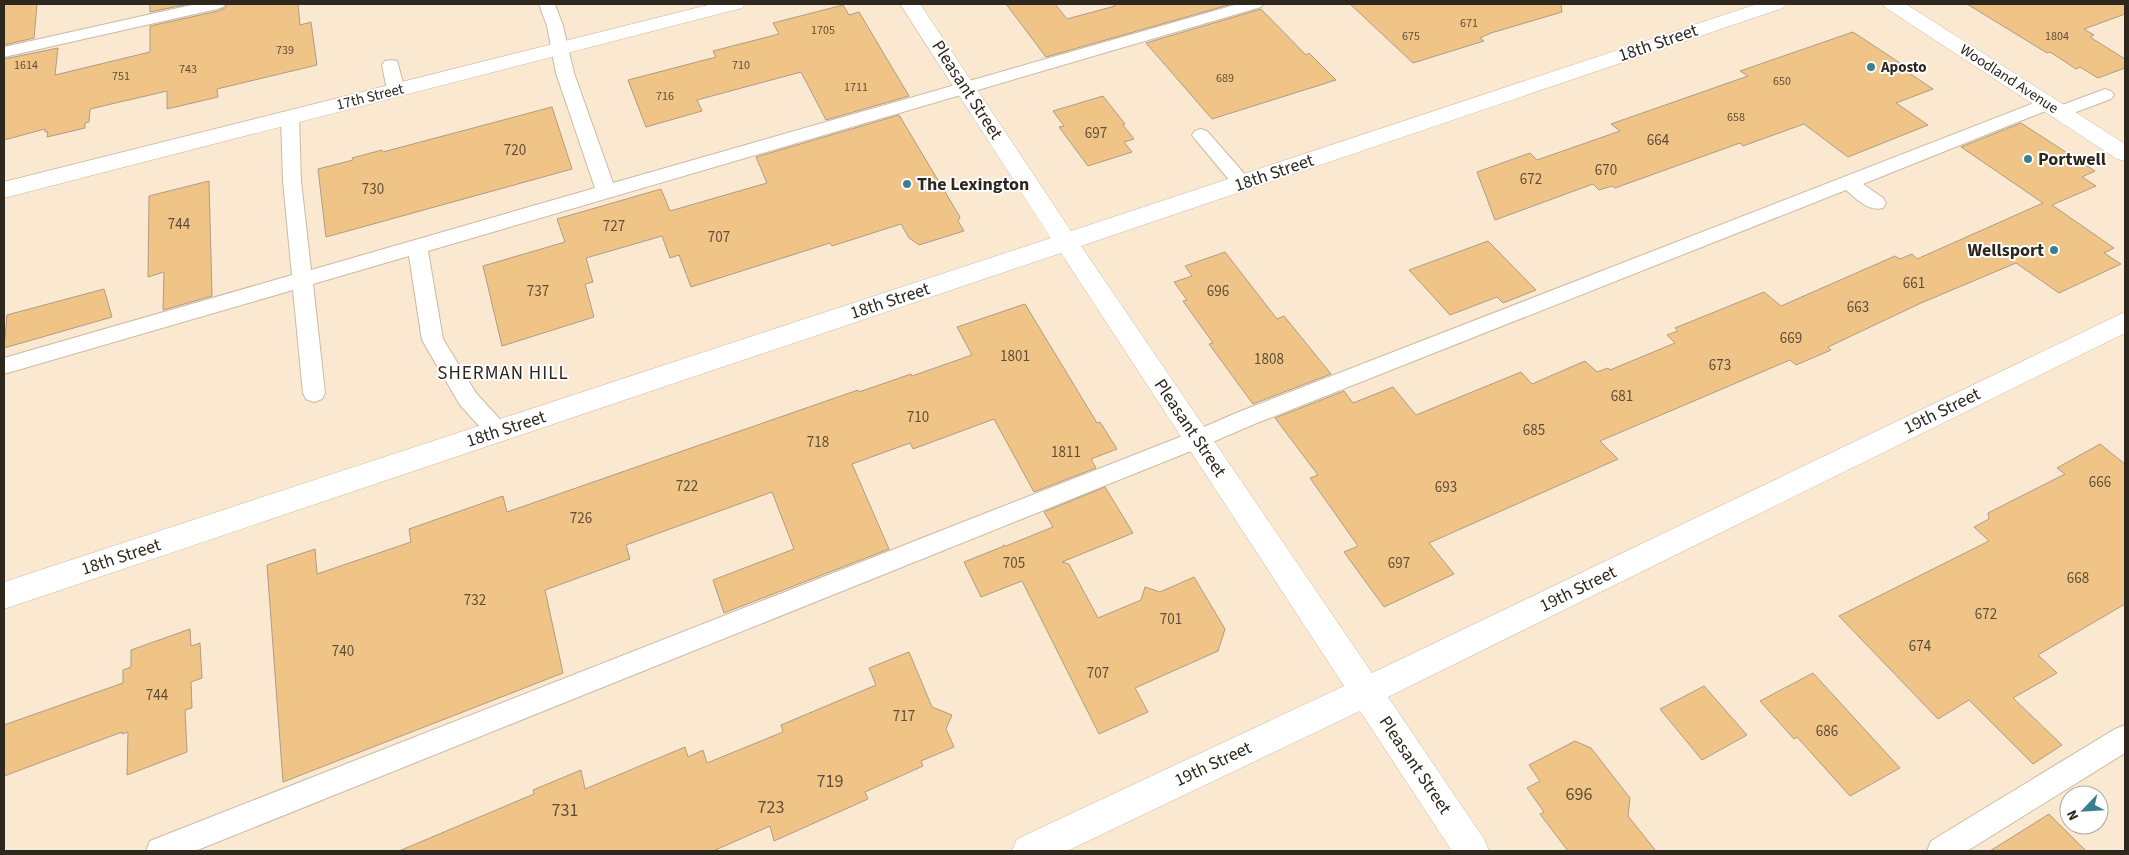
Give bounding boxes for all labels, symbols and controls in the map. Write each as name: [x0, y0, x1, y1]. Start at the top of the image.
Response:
house number: 671: [1460, 15, 1478, 32]
street label: 18th Street: [1615, 18, 1701, 68]
house number: 1705: [811, 22, 835, 39]
house number: 675: [1402, 28, 1420, 45]
house number: 1804: [2045, 28, 2069, 45]
street label: Pleasant Street: [926, 35, 1008, 145]
street label: Woodland Avenue: [1956, 39, 2062, 119]
house number: 739: [276, 42, 294, 59]
house number: 1614: [14, 57, 38, 74]
house number: 710: [732, 57, 750, 74]
place label: Aposto: [1880, 57, 1927, 78]
house number: 743: [179, 61, 197, 78]
marker: Aposto: [1865, 61, 1877, 73]
house number: 751: [112, 68, 130, 85]
house number: 689: [1216, 70, 1234, 87]
house number: 650: [1773, 73, 1791, 90]
street label: 17th Street: [334, 78, 406, 116]
house number: 1711: [844, 79, 868, 96]
house number: 716: [656, 88, 674, 105]
house number: 658: [1727, 109, 1745, 126]
house number: 697: [1085, 123, 1107, 144]
house number: 664: [1647, 130, 1670, 151]
house number: 720: [504, 140, 526, 161]
place label: Portwell: [2038, 147, 2106, 172]
street label: 18th Street: [1231, 148, 1317, 198]
marker: Portwell: [2022, 153, 2034, 165]
house number: 670: [1595, 160, 1617, 181]
house number: 672: [1520, 169, 1542, 190]
place label: The Lexington: [917, 172, 1029, 197]
marker: The Lexington: [901, 178, 913, 190]
house number: 730: [362, 179, 384, 200]
house number: 744: [168, 214, 191, 235]
house number: 727: [603, 216, 625, 237]
house number: 707: [708, 227, 730, 248]
place label: Wellsport: [1967, 238, 2044, 263]
marker: Wellsport: [2048, 244, 2060, 256]
house number: 661: [1903, 273, 1925, 294]
street label: 18th Street: [847, 276, 933, 326]
house number: 737: [527, 281, 549, 302]
house number: 696: [1207, 281, 1229, 302]
house number: 663: [1847, 297, 1869, 318]
house number: 669: [1780, 328, 1802, 349]
house number: 1801: [1000, 346, 1030, 367]
house number: 1808: [1254, 349, 1284, 370]
house number: 673: [1709, 355, 1731, 376]
district label: SHERMAN HILL: [437, 360, 569, 387]
street label: Pleasant Street: [1148, 374, 1232, 482]
street label: 19th Street: [1899, 382, 1985, 440]
house number: 681: [1611, 386, 1633, 407]
street label: 18th Street: [463, 404, 549, 454]
house number: 710: [907, 407, 929, 428]
house number: 685: [1523, 420, 1545, 441]
house number: 718: [807, 432, 829, 453]
house number: 1811: [1051, 442, 1081, 463]
house number: 666: [2089, 472, 2111, 493]
house number: 722: [676, 476, 698, 497]
house number: 693: [1435, 477, 1457, 498]
house number: 726: [570, 508, 592, 529]
street label: 18th Street: [78, 532, 164, 582]
house number: 705: [1003, 553, 1025, 574]
house number: 697: [1388, 553, 1410, 574]
street label: 19th Street: [1535, 560, 1621, 618]
house number: 668: [2067, 568, 2089, 589]
house number: 732: [464, 590, 486, 611]
house number: 672: [1975, 604, 1997, 625]
house number: 701: [1160, 609, 1182, 630]
house number: 674: [1909, 636, 1932, 657]
house number: 740: [332, 641, 354, 662]
house number: 707: [1087, 663, 1109, 684]
house number: 744: [146, 685, 169, 706]
house number: 717: [893, 706, 915, 727]
street label: Pleasant Street: [1373, 711, 1457, 819]
house number: 686: [1816, 721, 1838, 742]
street label: 19th Street: [1170, 735, 1256, 793]
house number: 719: [817, 769, 843, 794]
house number: 696: [1566, 782, 1592, 807]
north arrow: [2059, 785, 2109, 835]
house number: 723: [758, 795, 784, 820]
house number: 731: [552, 798, 578, 823]
text: N: [2062, 807, 2084, 824]

